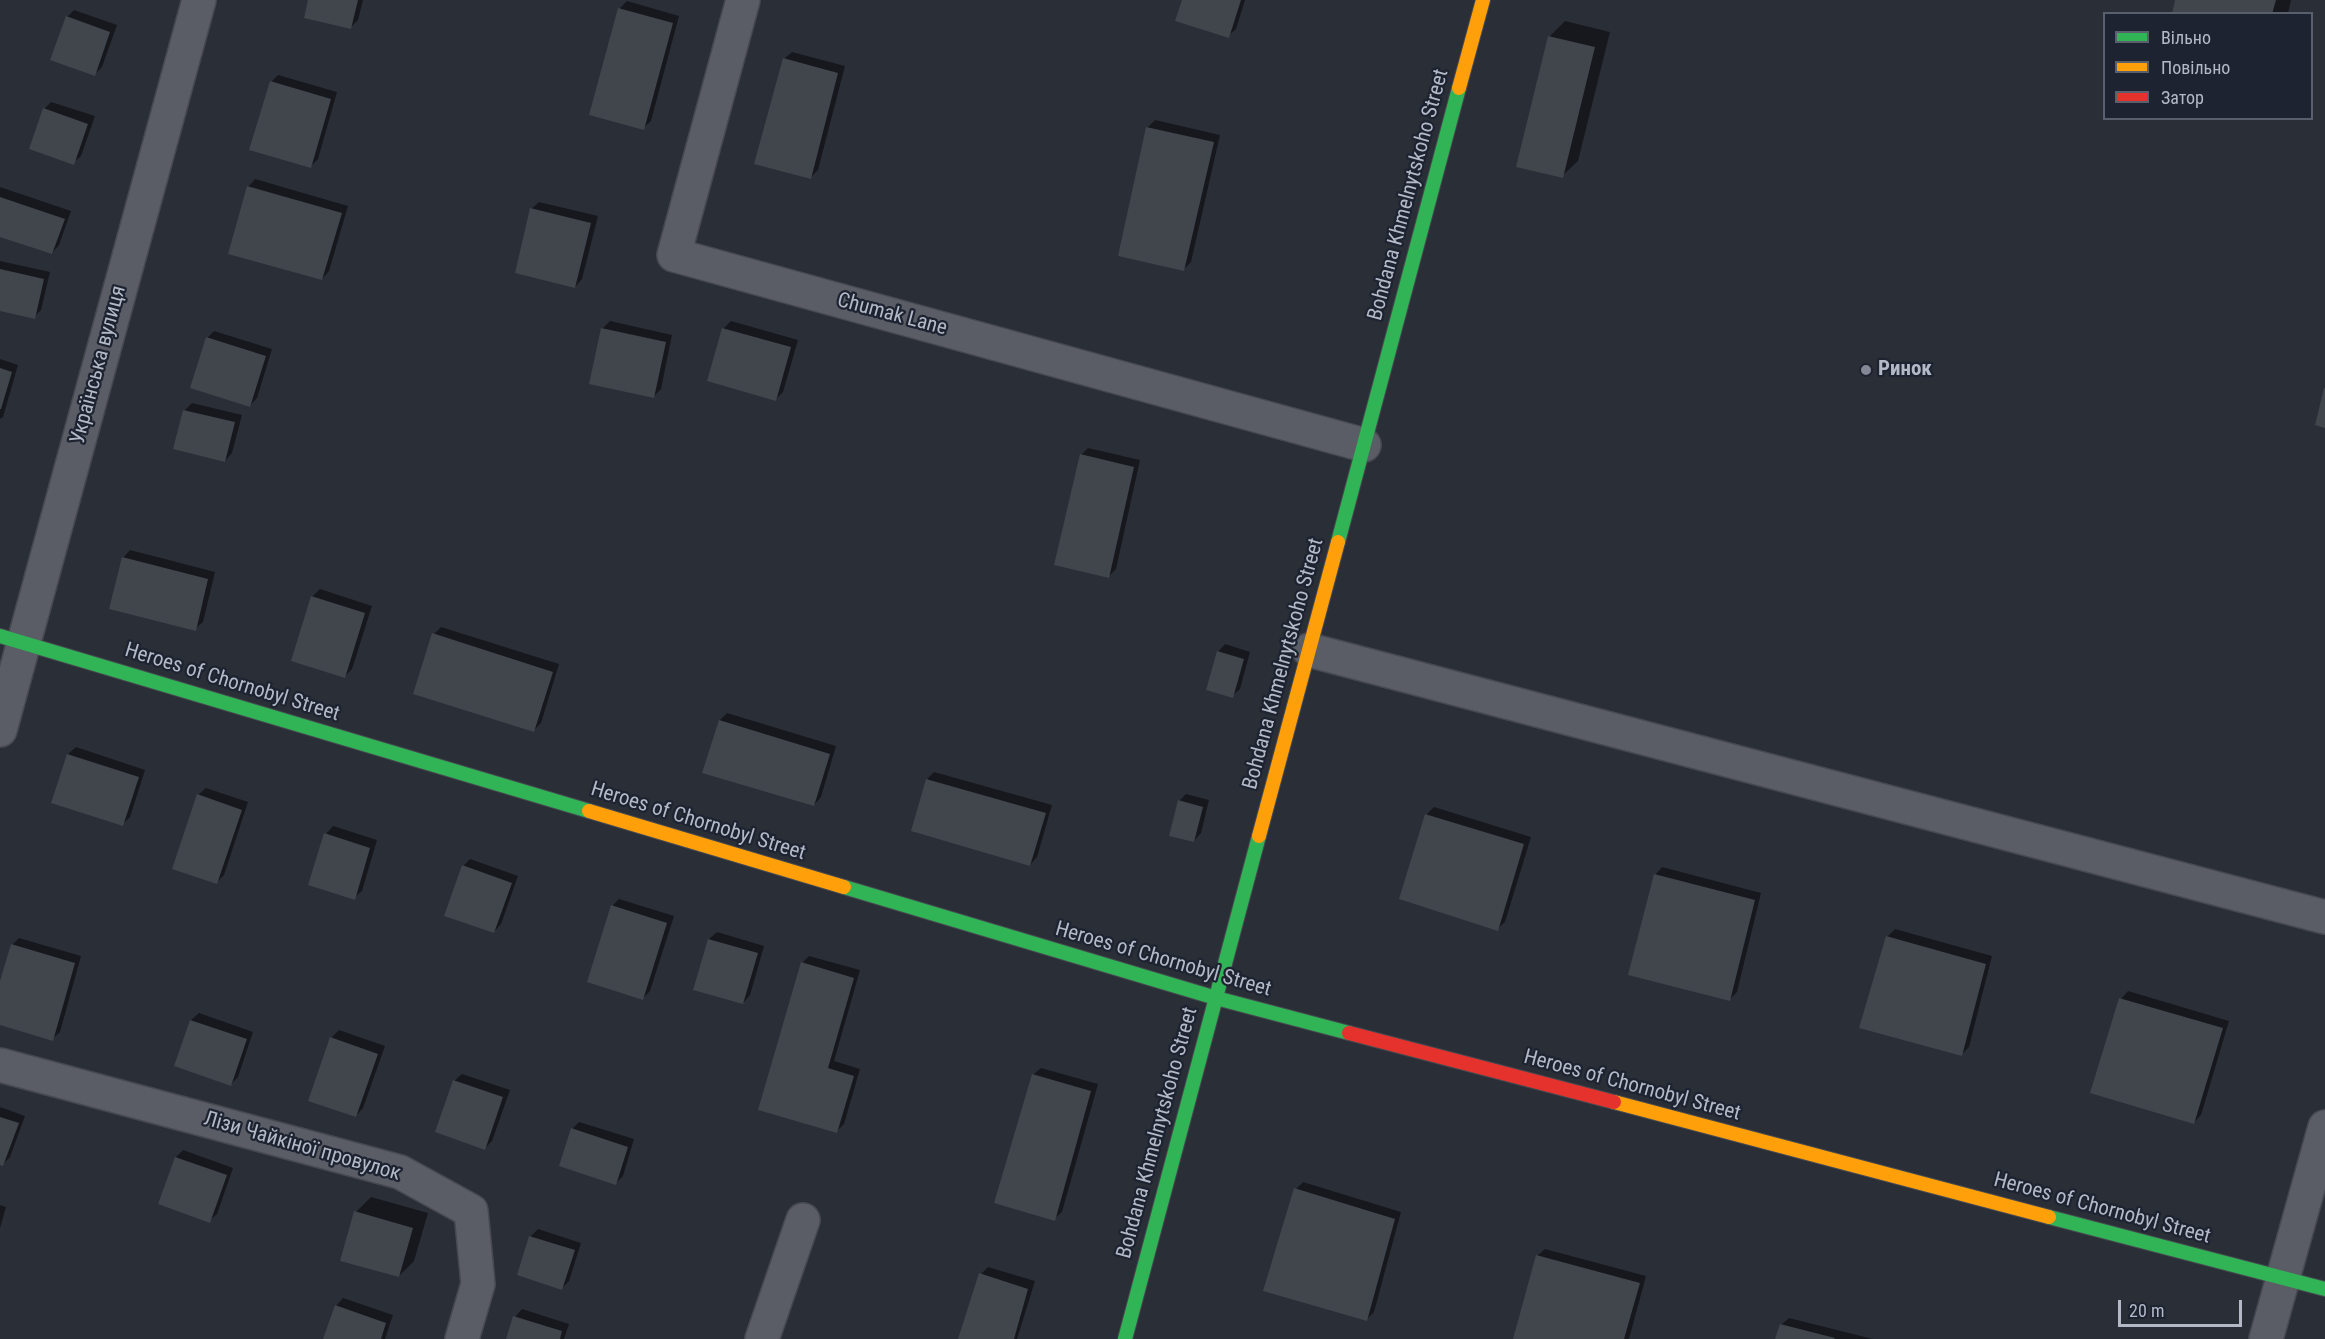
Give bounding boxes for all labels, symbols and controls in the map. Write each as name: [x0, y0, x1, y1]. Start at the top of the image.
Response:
legend: [2103, 12, 2313, 120]
text: Вільно: [2161, 27, 2211, 48]
text: Повільно: [2161, 57, 2230, 78]
street label: Bohdana Khmelnytskoho Street: [1363, 67, 1455, 323]
text: Затор: [2161, 87, 2204, 108]
street label: Українська вулиця: [66, 283, 132, 447]
street label: Chumak Lane: [834, 288, 950, 342]
place label: Ринок: [1878, 357, 1932, 383]
marker: Ринок: [1859, 363, 1873, 377]
street label: Bohdana Khmelnytskoho Street: [1238, 536, 1330, 792]
street label: Heroes of Chornobyl Street: [122, 638, 342, 728]
street label: Heroes of Chornobyl Street: [588, 777, 808, 867]
street label: Heroes of Chornobyl Street: [1052, 917, 1274, 1003]
street label: Bohdana Khmelnytskoho Street: [1112, 1005, 1204, 1261]
street label: Heroes of Chornobyl Street: [1521, 1045, 1743, 1127]
street label: Лізи Чайкіної провулок: [201, 1107, 403, 1187]
street label: Heroes of Chornobyl Street: [1991, 1168, 2213, 1250]
scale bar: [2121, 1288, 2246, 1326]
text: 20 m: [2129, 1300, 2164, 1321]

